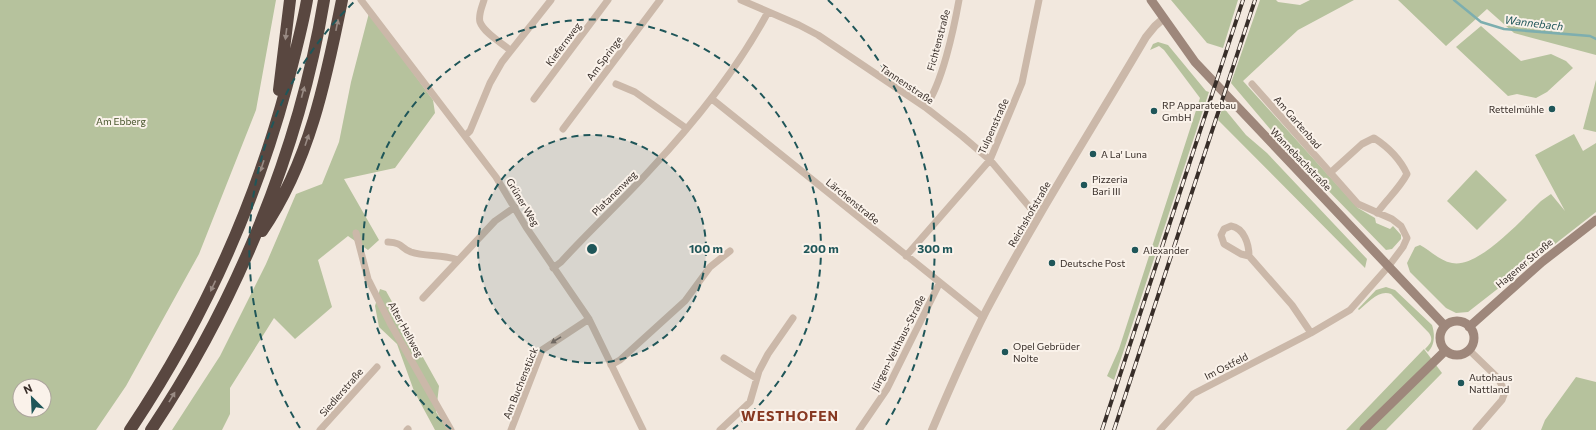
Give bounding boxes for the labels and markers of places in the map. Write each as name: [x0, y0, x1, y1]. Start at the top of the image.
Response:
place label: RP Apparatebau GmbH: [1162, 99, 1236, 123]
place label: Rettelmühle: [1489, 103, 1544, 115]
marker: Rettelmühle: [1547, 104, 1557, 114]
marker: RP Apparatebau GmbH: [1149, 106, 1159, 116]
place label: A La' Luna: [1101, 148, 1147, 160]
marker: A La' Luna: [1088, 149, 1098, 159]
place label: Pizzeria Bari III: [1092, 173, 1128, 197]
marker: Pizzeria Bari III: [1079, 180, 1089, 190]
centre of rings: [585, 242, 599, 256]
place label: Alexander: [1143, 244, 1189, 256]
marker: Alexander: [1130, 245, 1140, 255]
place label: Deutsche Post: [1060, 257, 1125, 269]
marker: Deutsche Post: [1047, 258, 1057, 268]
place label: Opel Gebrüder Nolte: [1013, 340, 1080, 364]
marker: Opel Gebrüder Nolte: [1000, 347, 1010, 357]
place label: Autohaus Nattland: [1469, 371, 1513, 395]
marker: Autohaus Nattland: [1456, 378, 1466, 388]

